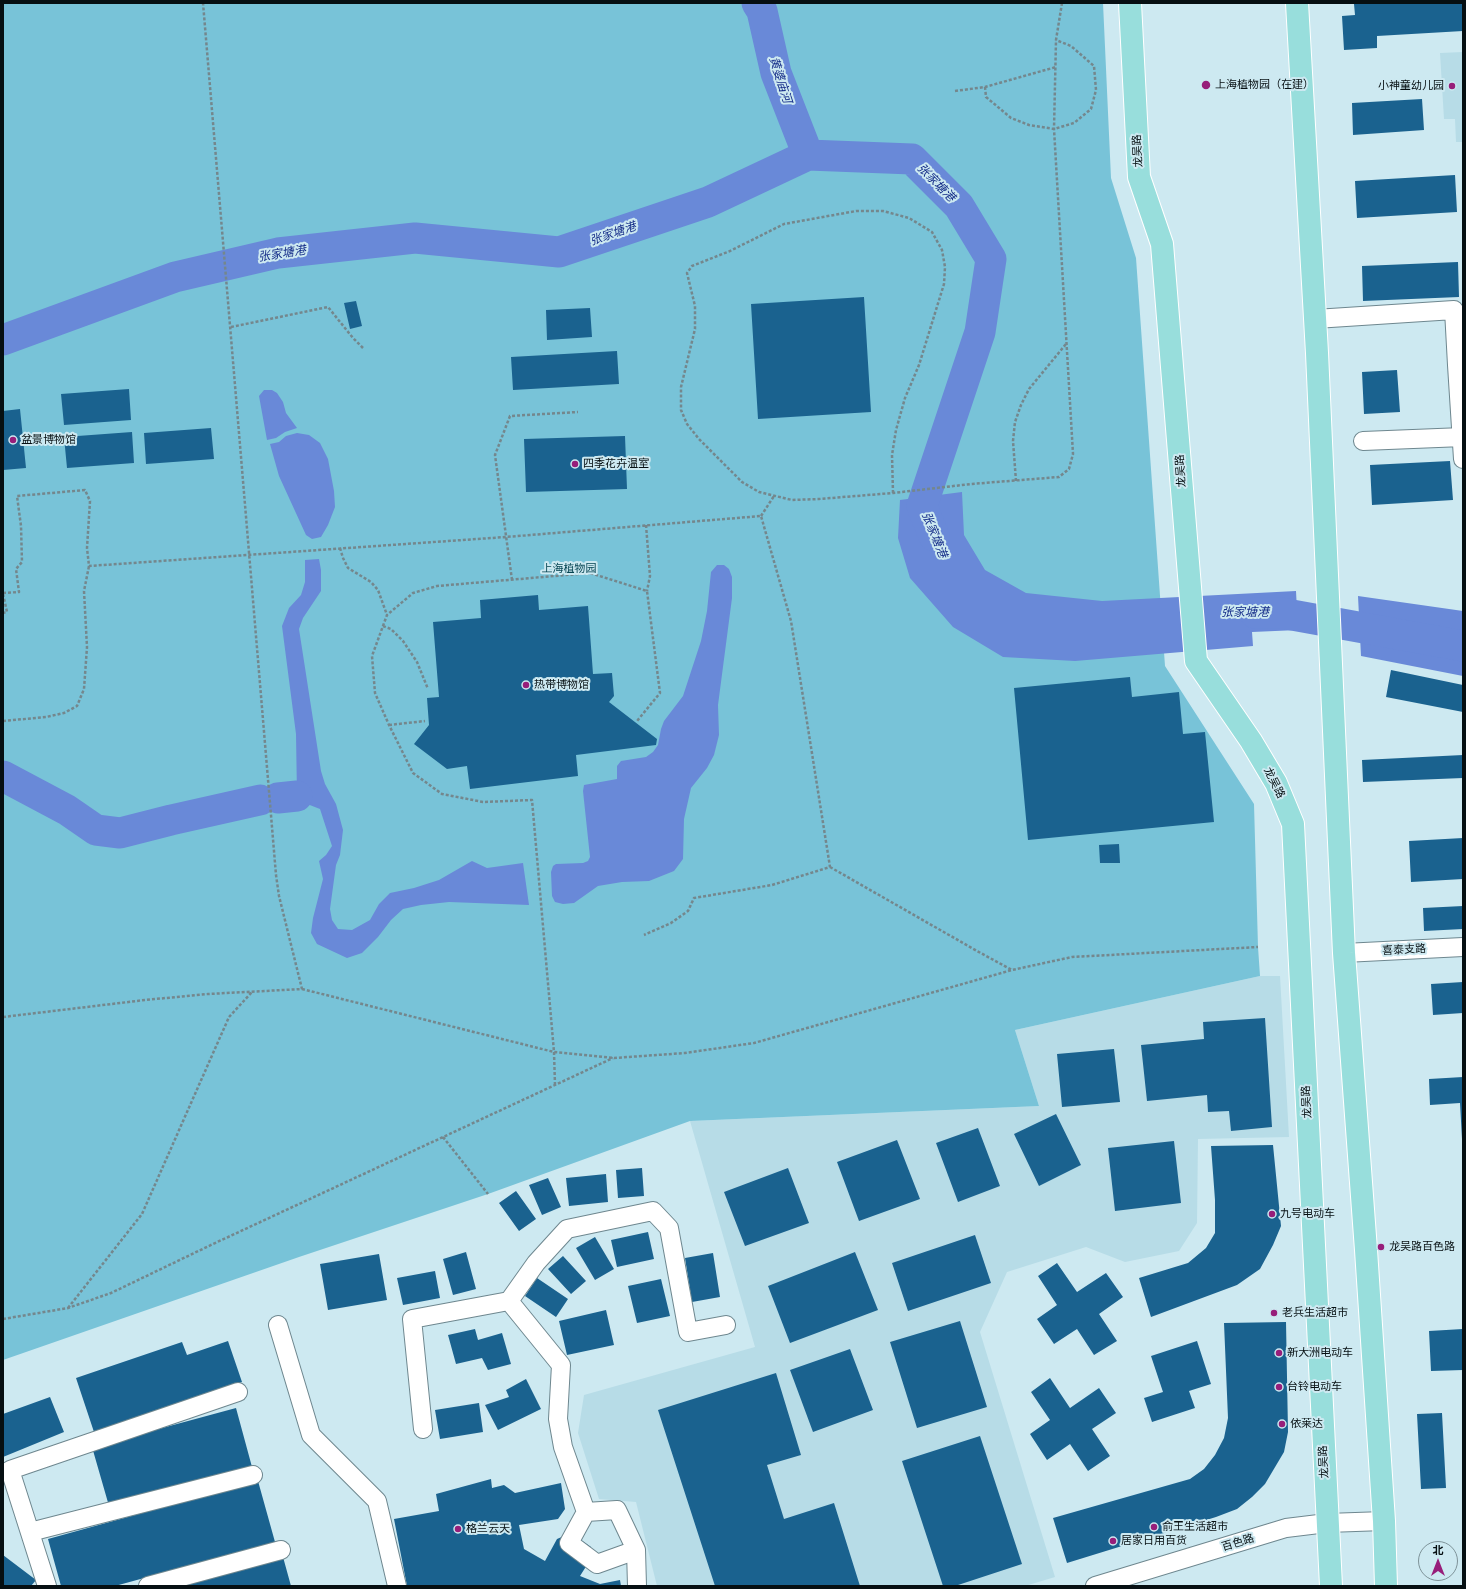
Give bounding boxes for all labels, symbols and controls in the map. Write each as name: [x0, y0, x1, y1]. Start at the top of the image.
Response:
water label: 黄婆庙河: [766, 55, 794, 105]
place label: 上海植物园（在建）: [1215, 78, 1314, 92]
marker: 上海植物园（在建）: [1200, 79, 1212, 91]
place label: 小神童幼儿园: [1378, 79, 1444, 93]
marker: 小神童幼儿园: [1447, 81, 1457, 91]
street label: 龙吴路: [1131, 134, 1145, 168]
water label: 张家塘港: [914, 161, 958, 205]
water label: 张家塘港: [588, 219, 638, 249]
water label: 张家塘港: [257, 243, 307, 265]
place label: 盆景博物馆: [21, 433, 76, 447]
marker: 盆景博物馆: [8, 435, 18, 445]
street label: 龙吴路: [1173, 454, 1189, 488]
place label: 四季花卉温室: [583, 457, 649, 471]
marker: 四季花卉温室: [570, 459, 580, 469]
water label: 张家塘港: [918, 510, 950, 560]
park label: 上海植物园: [542, 562, 596, 576]
water label: 张家塘港: [1221, 606, 1269, 620]
place label: 热带博物馆: [534, 678, 589, 692]
marker: 热带博物馆: [521, 680, 531, 690]
street label: 龙吴路: [1261, 765, 1287, 801]
street label: 喜泰支路: [1382, 942, 1426, 958]
street label: 龙吴路: [1300, 1085, 1314, 1119]
place label: 九号电动车: [1280, 1207, 1335, 1221]
marker: 九号电动车: [1267, 1209, 1277, 1219]
place label: 龙吴路百色路: [1389, 1240, 1455, 1254]
marker: 龙吴路百色路: [1376, 1242, 1386, 1252]
place label: 老兵生活超市: [1282, 1306, 1348, 1320]
marker: 老兵生活超市: [1269, 1308, 1279, 1318]
place label: 新大洲电动车: [1287, 1346, 1353, 1360]
marker: 新大洲电动车: [1274, 1348, 1284, 1358]
place label: 台铃电动车: [1287, 1380, 1342, 1394]
marker: 台铃电动车: [1274, 1382, 1284, 1392]
place label: 依莱达: [1290, 1417, 1323, 1431]
marker: 依莱达: [1277, 1419, 1287, 1429]
street label: 龙吴路: [1317, 1445, 1331, 1479]
place label: 俞王生活超市: [1162, 1520, 1228, 1534]
place label: 格兰云天: [466, 1522, 510, 1536]
marker: 俞王生活超市: [1149, 1522, 1159, 1532]
marker: 格兰云天: [453, 1524, 463, 1534]
street label: 百色路: [1220, 1532, 1256, 1554]
place label: 居家日用百货: [1121, 1534, 1187, 1548]
marker: 居家日用百货: [1108, 1536, 1118, 1546]
north arrow: [1418, 1541, 1458, 1581]
text: 北: [1433, 1542, 1444, 1557]

